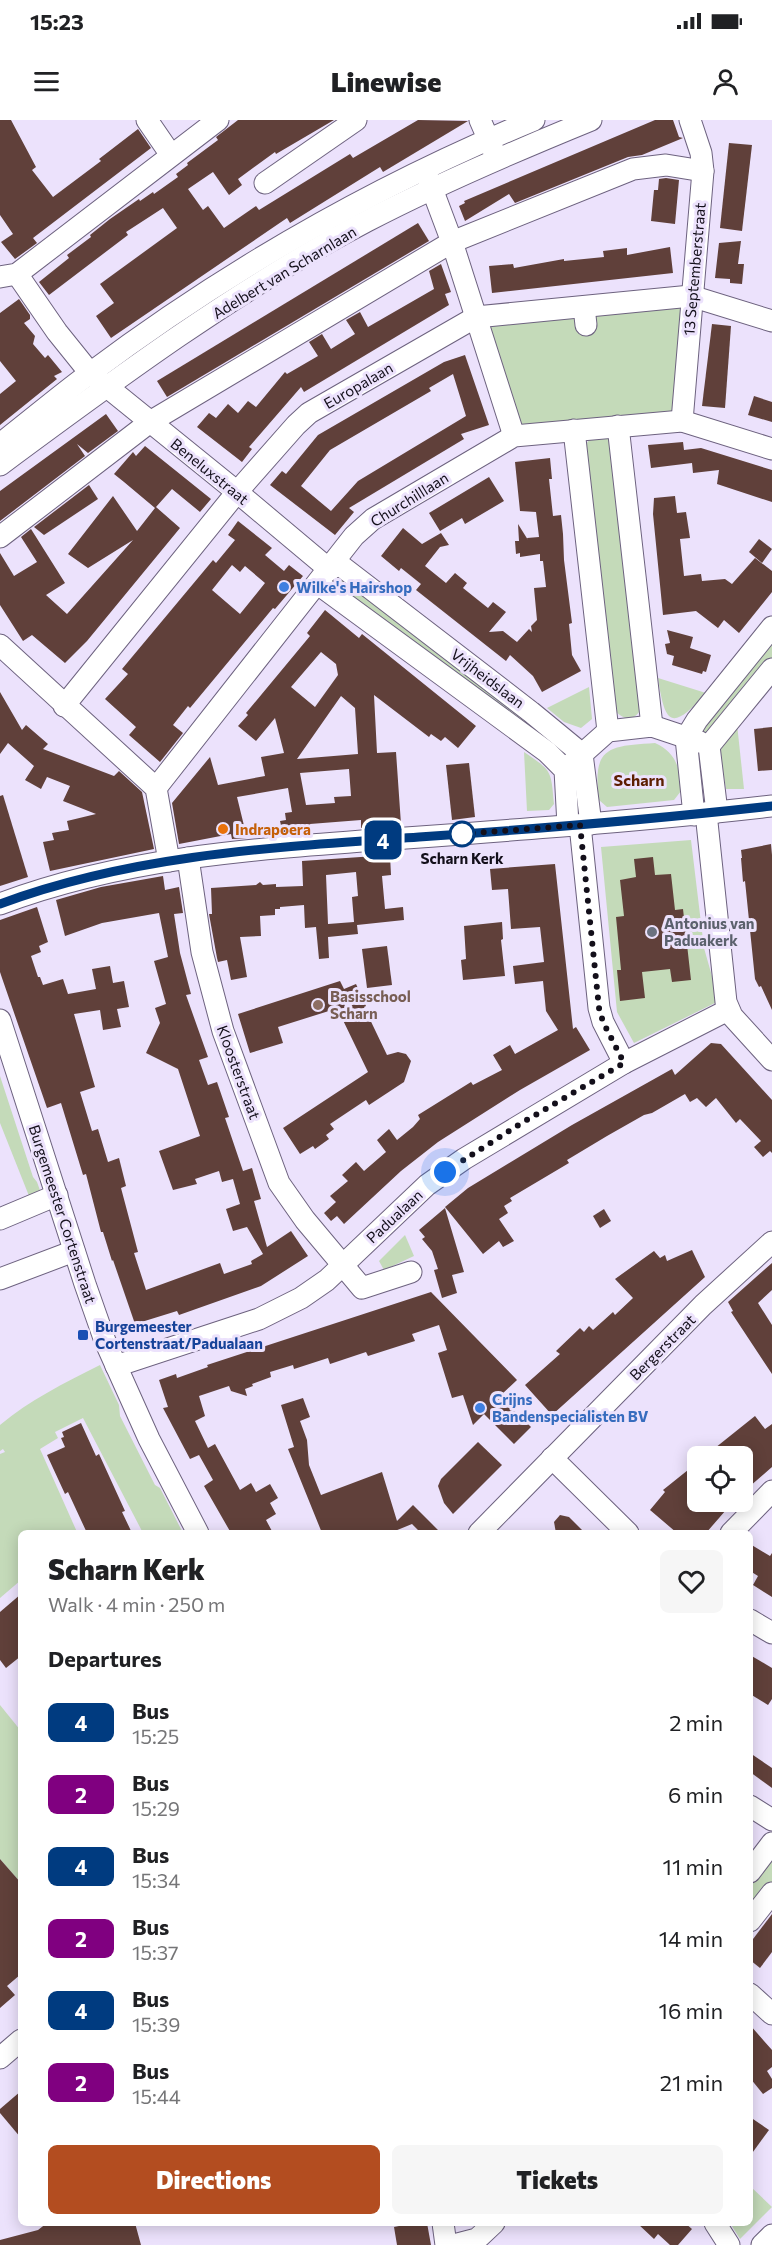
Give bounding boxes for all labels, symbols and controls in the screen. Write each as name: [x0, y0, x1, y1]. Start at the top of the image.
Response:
text: 15:23: [30, 8, 84, 35]
icon: menu: [30, 65, 63, 98]
text: Linewise: [331, 65, 441, 98]
icon: person: [709, 65, 742, 98]
street label: 13 Septemberstraat: [679, 202, 709, 336]
street label: Adelbert van Scharnlaan: [209, 222, 359, 322]
street label: Europalaan: [320, 358, 396, 412]
street label: Beneluxstraat: [167, 434, 253, 508]
street label: Churchilllaan: [367, 468, 451, 530]
place label: Wilke's Hairshop: [296, 578, 412, 596]
marker: Wilke's Hairshop: [277, 580, 291, 594]
street label: Vrijheidslaan: [448, 645, 528, 711]
district label: Scharn: [614, 770, 664, 789]
place label: Indrapoera: [235, 820, 311, 838]
line badge: 4: [364, 820, 403, 860]
marker: Scharn Kerk: [449, 821, 475, 847]
marker: Indrapoera: [216, 822, 230, 836]
text: 4: [377, 828, 389, 853]
place label: Scharn Kerk: [420, 849, 504, 867]
place label: Antonius van Paduakerk: [664, 914, 755, 949]
marker: Antonius van Paduakerk: [645, 925, 659, 939]
place label: Basisschool Scharn: [330, 987, 411, 1022]
marker: Basisschool Scharn: [311, 998, 325, 1012]
street label: Kloosterstraat: [214, 1023, 264, 1121]
street label: Burgemeester Cortenstraat: [26, 1122, 100, 1306]
your location: [430, 1157, 460, 1187]
street label: Padualaan: [362, 1185, 426, 1247]
street label: Bergerstraat: [625, 1310, 699, 1384]
place label: Burgemeester Cortenstraat/Padualaan: [95, 1317, 263, 1352]
marker: Burgemeester Cortenstraat/Padualaan: [76, 1328, 90, 1342]
place label: Crijns Bandenspecialisten BV: [492, 1390, 649, 1425]
marker: Crijns Bandenspecialisten BV: [473, 1401, 487, 1415]
map controls: [687, 1446, 753, 1512]
button: locate: [687, 1446, 753, 1512]
button: heart: [660, 1550, 723, 1613]
text: Scharn Kerk: [48, 1552, 205, 1586]
text: Walk · 4 min · 250 m: [48, 1592, 225, 1616]
text: Departures: [48, 1645, 162, 1672]
text: Bus: [132, 1697, 169, 1724]
text: 2 min: [669, 1709, 723, 1736]
text: 4: [75, 1710, 87, 1735]
text: 15:25: [132, 1724, 179, 1748]
text: Bus: [132, 1769, 169, 1796]
text: 6 min: [668, 1781, 723, 1808]
text: 2: [75, 1782, 87, 1807]
text: 15:29: [132, 1796, 180, 1820]
text: Bus: [132, 1841, 169, 1868]
text: 11 min: [663, 1853, 723, 1880]
text: 4: [75, 1854, 87, 1879]
text: 15:34: [132, 1868, 180, 1892]
text: Bus: [132, 1913, 169, 1940]
text: 14 min: [659, 1925, 723, 1952]
text: 2: [75, 1926, 87, 1951]
text: 15:37: [132, 1940, 179, 1964]
text: Bus: [132, 1985, 169, 2012]
text: 16 min: [659, 1997, 723, 2024]
text: 4: [75, 1998, 87, 2023]
text: 15:39: [132, 2012, 180, 2036]
text: Bus: [132, 2057, 169, 2084]
text: 21 min: [660, 2069, 723, 2096]
text: 2: [75, 2070, 87, 2095]
text: 15:44: [132, 2084, 181, 2108]
button: Directions: [48, 2145, 380, 2214]
button: Tickets: [392, 2145, 723, 2214]

